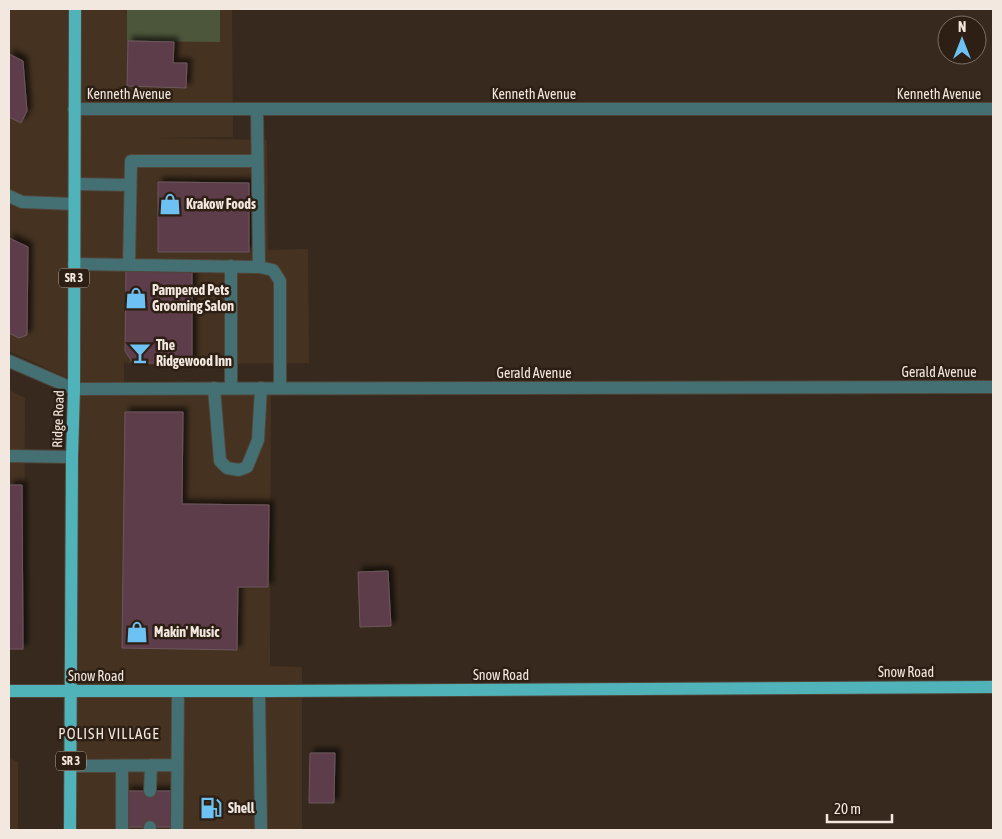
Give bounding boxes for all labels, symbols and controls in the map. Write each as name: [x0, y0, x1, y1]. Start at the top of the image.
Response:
north arrow: [937, 15, 987, 65]
text: N: [958, 19, 966, 35]
street label: Kenneth Avenue: [87, 86, 171, 102]
street label: Kenneth Avenue: [492, 86, 576, 102]
street label: Kenneth Avenue: [897, 86, 981, 102]
shop icon: Krakow Foods: [157, 191, 183, 217]
place label: Krakow Foods: [186, 196, 256, 212]
road number: SR 3: [59, 268, 89, 288]
place label: Pampered Pets Grooming Salon: [152, 282, 234, 314]
shop icon: Pampered Pets Grooming Salon: [123, 285, 149, 311]
place label: The Ridgewood Inn: [156, 337, 232, 369]
bar icon: The Ridgewood Inn: [127, 340, 153, 366]
street label: Gerald Avenue: [901, 364, 977, 380]
street label: Gerald Avenue: [496, 365, 572, 381]
street label: Ridge Road: [49, 390, 67, 448]
shop icon: Makin' Music: [124, 619, 150, 645]
place label: Makin' Music: [154, 624, 220, 640]
street label: Snow Road: [878, 664, 934, 680]
street label: Snow Road: [473, 667, 529, 683]
street label: Snow Road: [68, 668, 124, 684]
district label: POLISH VILLAGE: [58, 725, 160, 742]
road number: SR 3: [56, 751, 86, 770]
scale bar: [827, 792, 892, 824]
fuel station icon: Shell: [198, 795, 224, 821]
place label: Shell: [228, 800, 255, 816]
text: 20 m: [834, 800, 861, 817]

